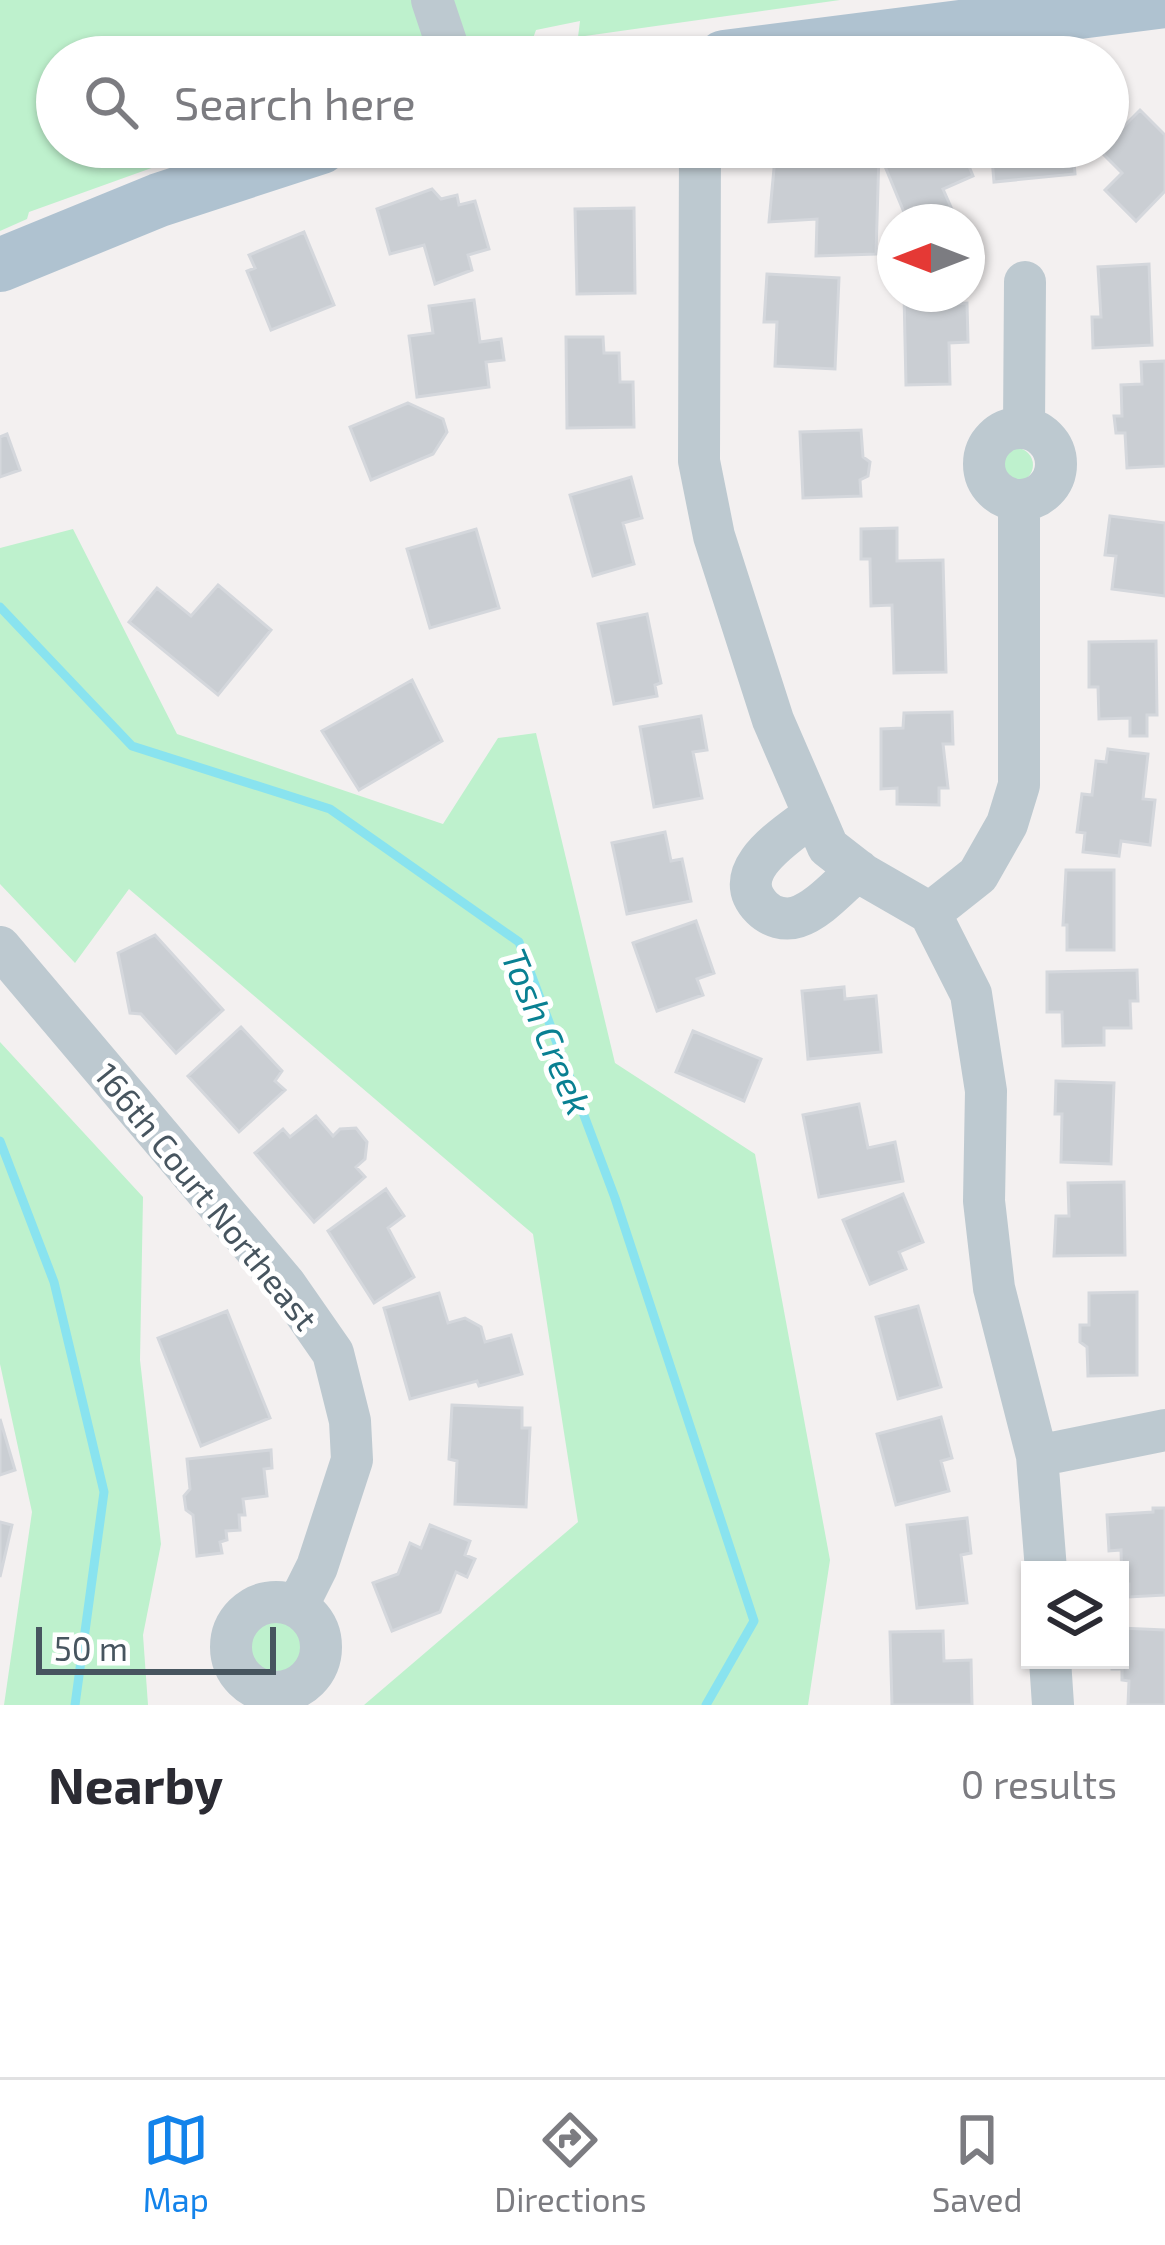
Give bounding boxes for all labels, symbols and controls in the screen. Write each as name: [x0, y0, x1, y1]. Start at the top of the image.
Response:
search box: [36, 36, 1129, 168]
icon: search: [78, 69, 144, 135]
text: Search here: [174, 75, 416, 129]
north arrow: [877, 204, 985, 312]
water label: Tosh Creek: [494, 942, 602, 1120]
street label: 166th Court Northeast: [87, 1055, 327, 1337]
map controls: [1021, 1561, 1129, 1669]
button: layers: [1021, 1561, 1129, 1669]
scale bar: [36, 1621, 276, 1674]
text: 50 m: [54, 1628, 128, 1668]
text: Nearby: [48, 1753, 223, 1814]
text: 0 results: [961, 1760, 1117, 1807]
tab: Map: [143, 2107, 209, 2219]
tab: Directions: [494, 2107, 646, 2219]
tab: Saved: [932, 2107, 1022, 2219]

